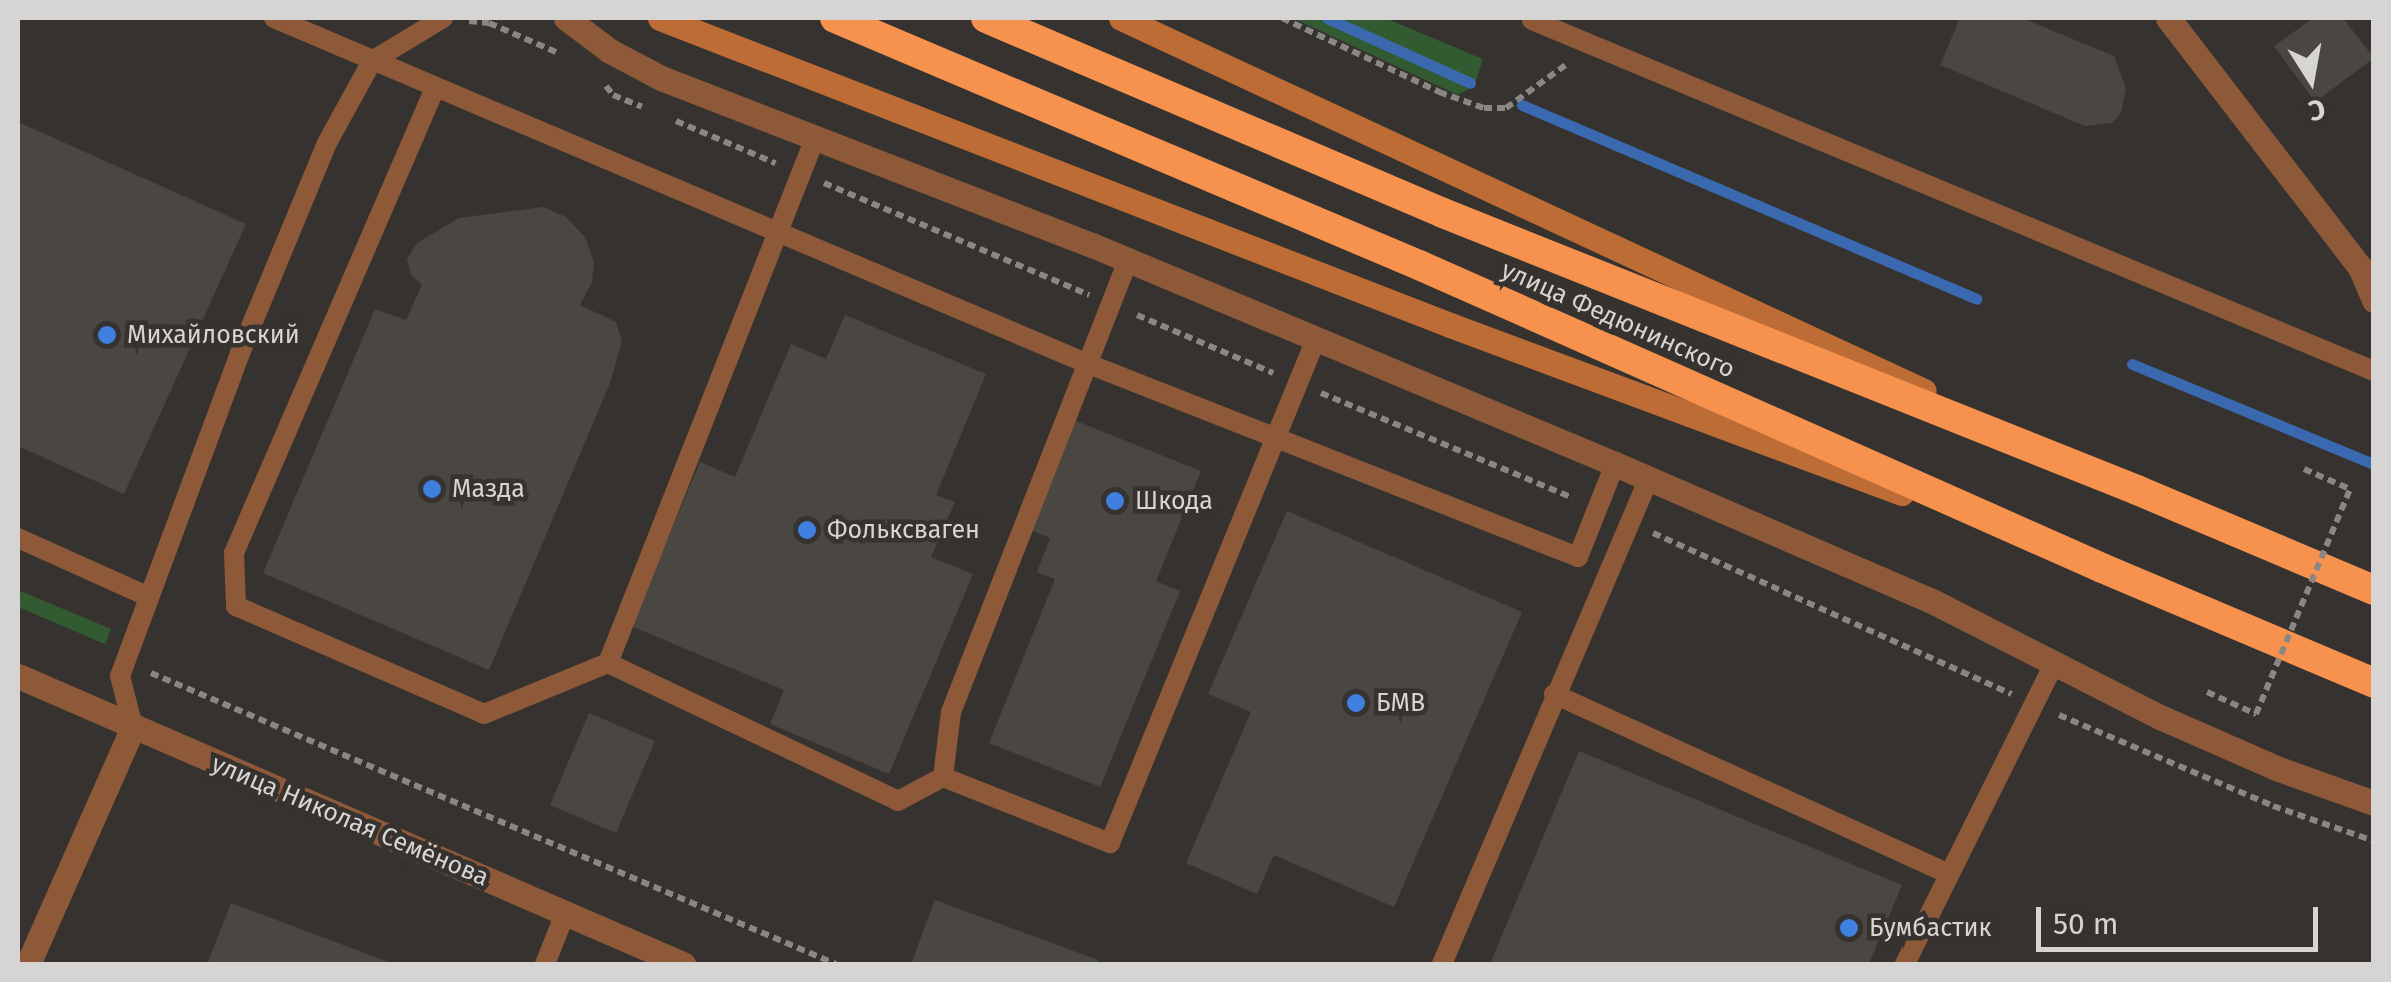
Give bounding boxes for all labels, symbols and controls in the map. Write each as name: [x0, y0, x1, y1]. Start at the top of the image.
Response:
north arrow: [2261, 30, 2361, 130]
text: С: [2306, 92, 2328, 128]
street label: улица Федюнинского: [1497, 255, 1739, 385]
place label: Михайловский: [127, 320, 300, 350]
marker: Михайловский: [96, 324, 118, 346]
place label: Мазда: [452, 474, 525, 504]
marker: Мазда: [421, 478, 443, 500]
place label: Шкода: [1135, 486, 1213, 516]
marker: Шкода: [1104, 490, 1126, 512]
place label: Фольксваген: [827, 515, 980, 545]
marker: Фольксваген: [796, 519, 818, 541]
place label: БМВ: [1376, 688, 1425, 718]
marker: БМВ: [1345, 692, 1367, 714]
street label: улица Николая Семёнова: [207, 749, 493, 893]
scale bar: [2041, 887, 2324, 949]
text: 50 m: [2053, 906, 2118, 942]
place label: Бумбастик: [1869, 913, 1991, 943]
marker: Бумбастик: [1838, 917, 1860, 939]

